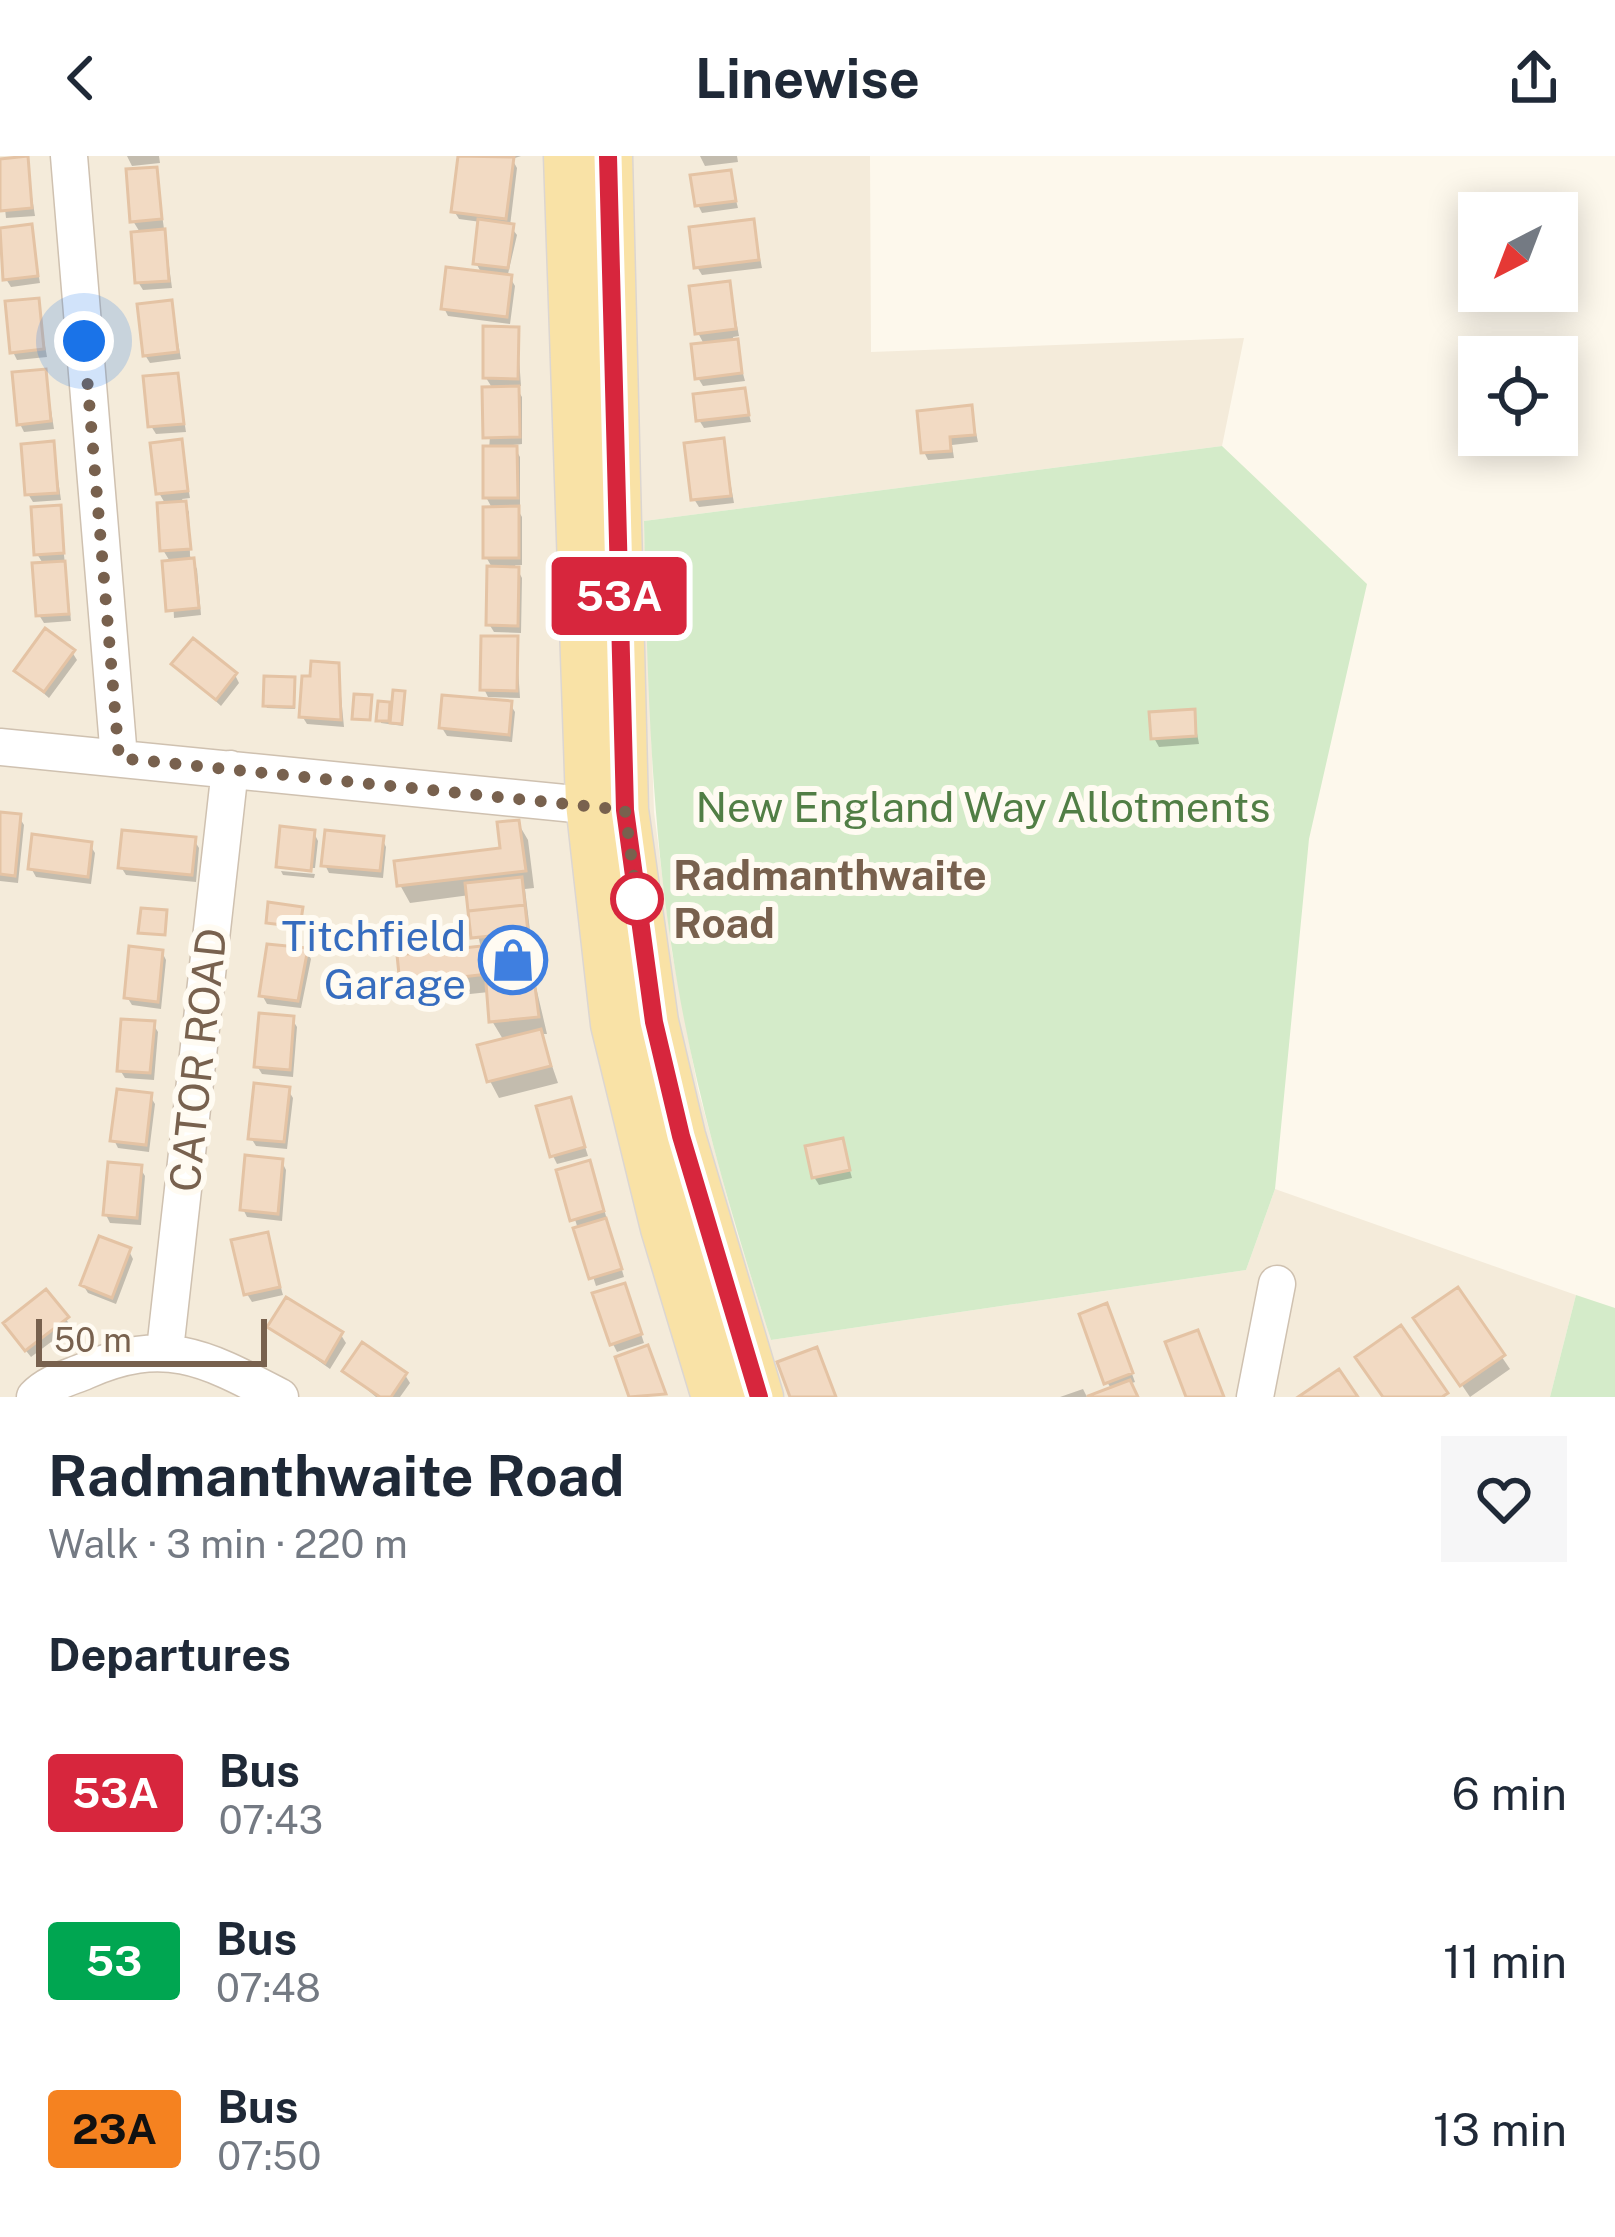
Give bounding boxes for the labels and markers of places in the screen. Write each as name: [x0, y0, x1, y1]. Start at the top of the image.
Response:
place label: Radmanthwaite Road: [673, 850, 987, 947]
marker: Radmanthwaite Road: [612, 874, 662, 924]
place label: Titchfield Garage: [282, 911, 466, 1008]
shop icon: Titchfield Garage: [478, 925, 548, 995]

